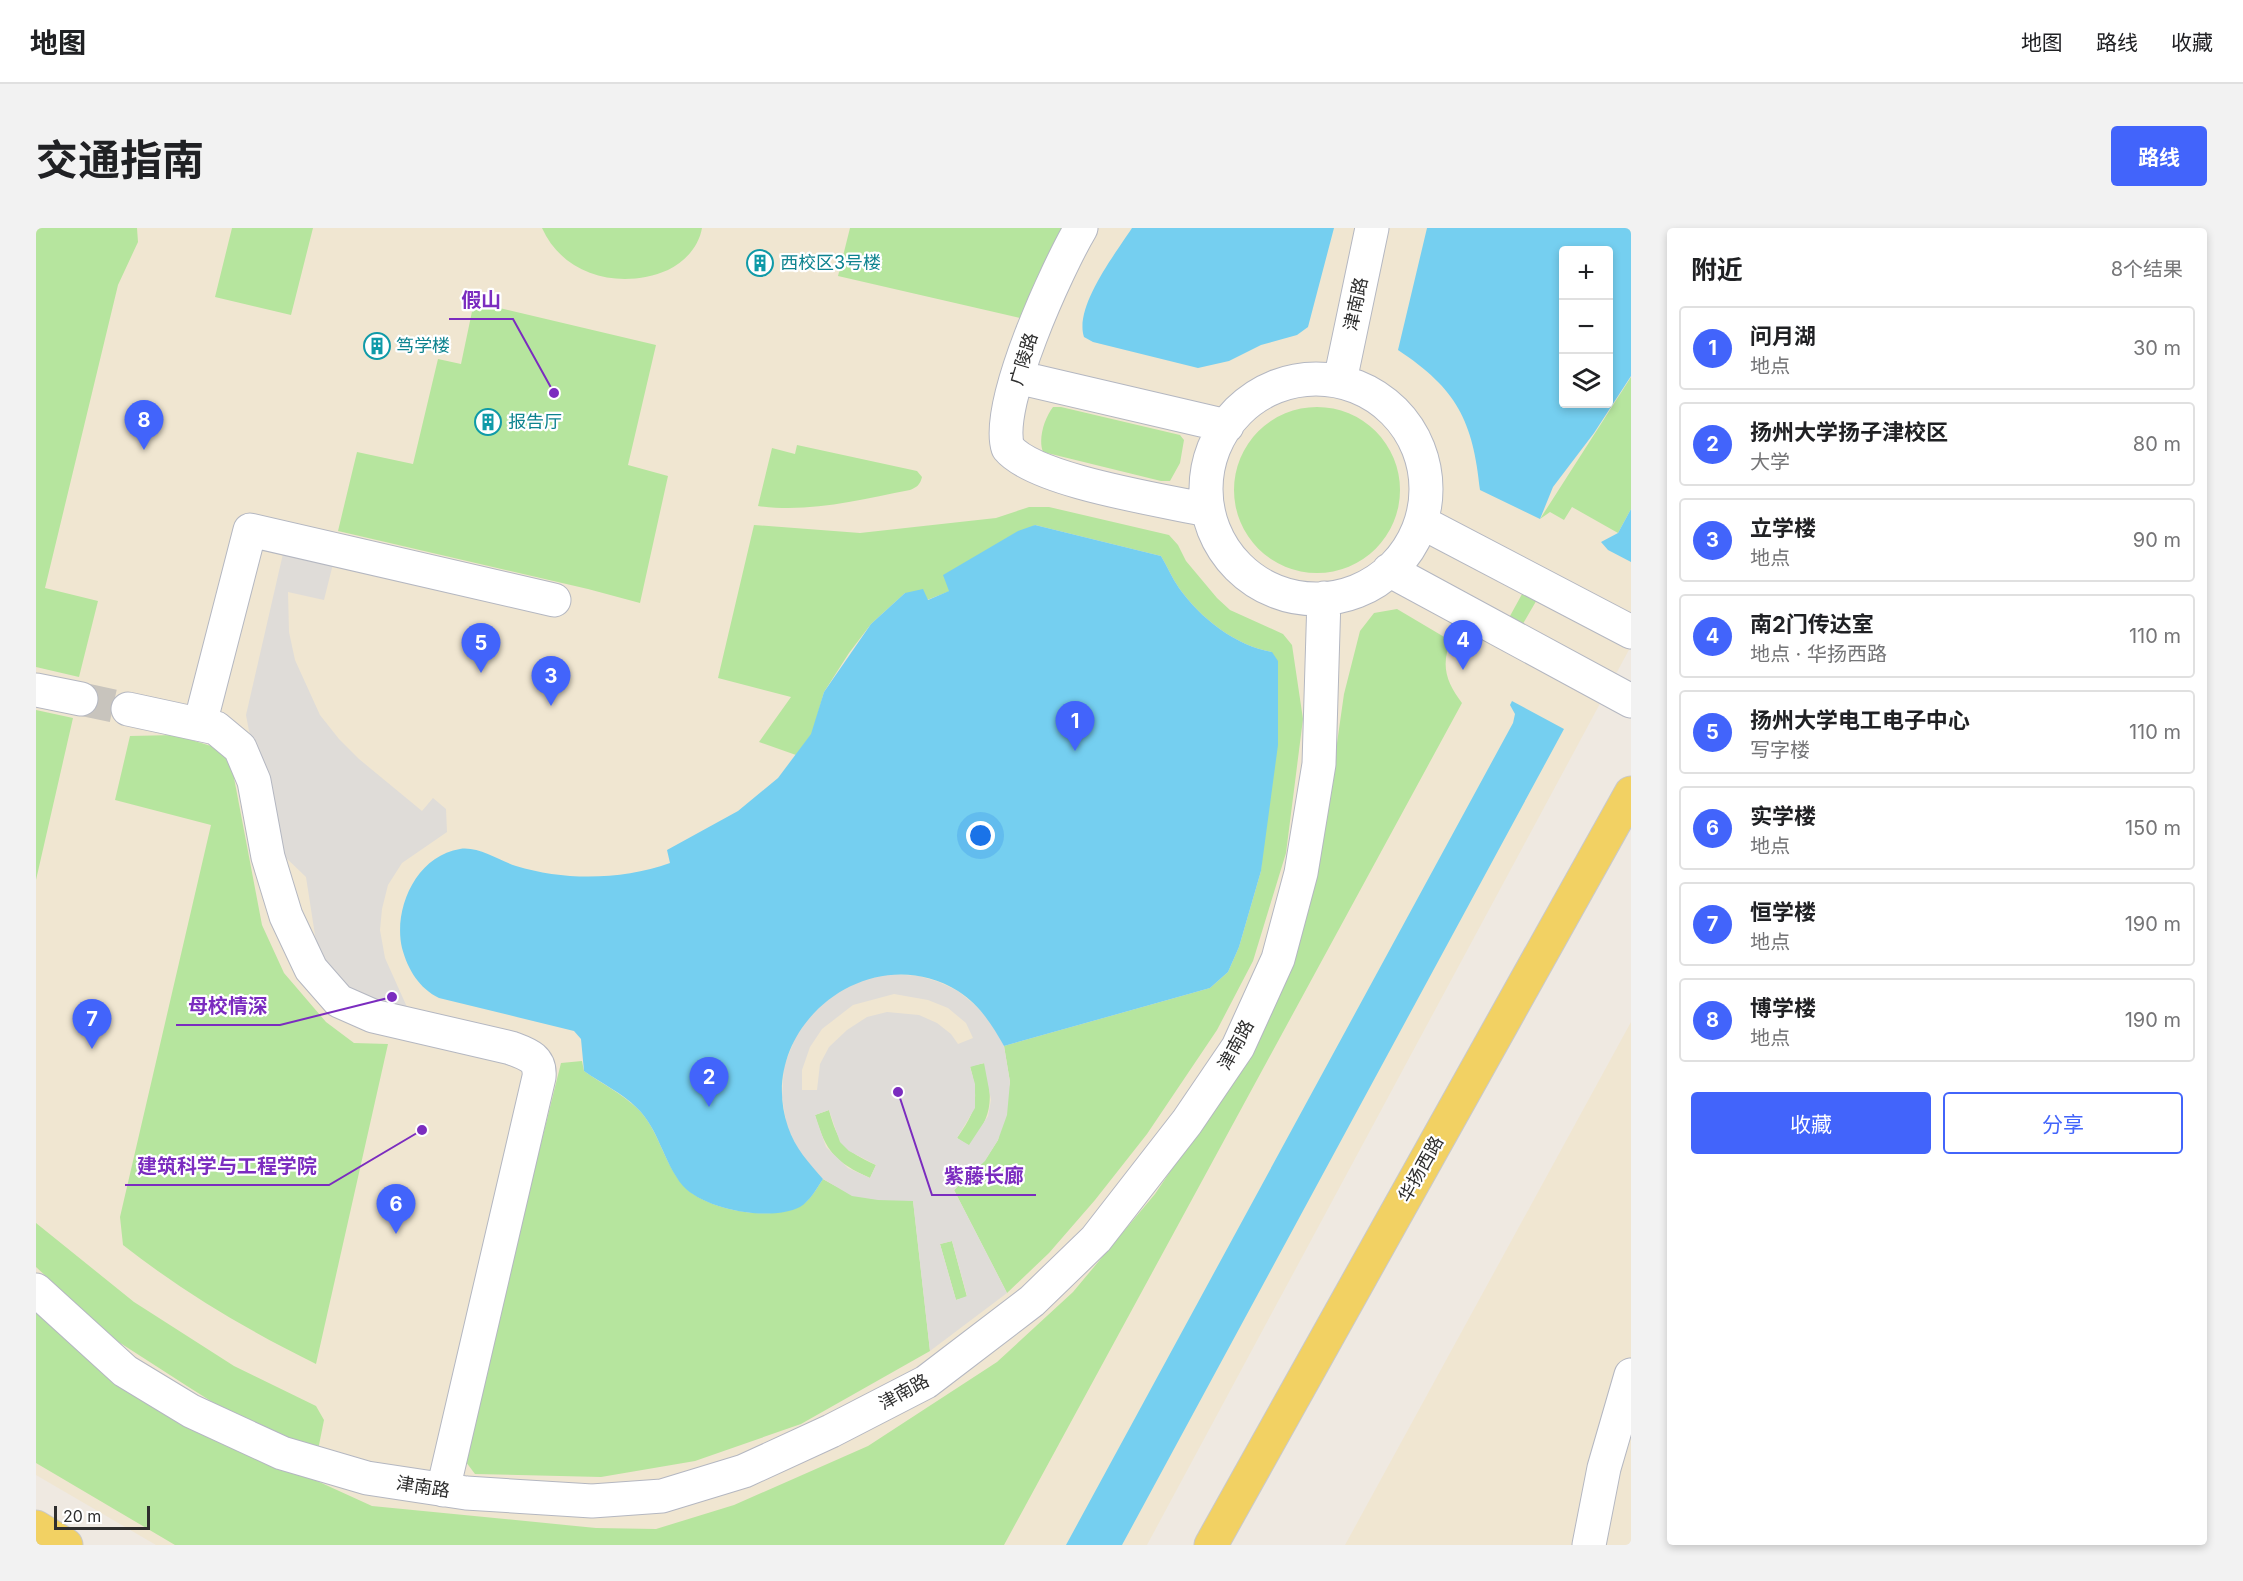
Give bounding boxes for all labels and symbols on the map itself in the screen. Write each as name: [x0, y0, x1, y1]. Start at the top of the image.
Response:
building icon: 西校区3号楼: [745, 248, 775, 278]
place label: 西校区3号楼: [780, 252, 881, 273]
street label: 津南路: [1340, 275, 1371, 332]
callout: 假山: [449, 281, 513, 319]
text: 假山: [461, 288, 501, 312]
street label: 广陵路: [1006, 330, 1041, 388]
building icon: 笃学楼: [362, 331, 392, 361]
place label: 笃学楼: [396, 335, 450, 356]
pin: 8: [124, 400, 164, 450]
building icon: 报告厅: [473, 407, 503, 437]
place label: 报告厅: [508, 411, 562, 432]
pin: 4: [1444, 620, 1482, 670]
pin: 5: [462, 624, 500, 673]
pin: 3: [532, 656, 570, 706]
pin: 1: [1056, 702, 1094, 751]
your location: [966, 821, 995, 850]
callout: 母校情深: [176, 987, 280, 1025]
text: 母校情深: [188, 994, 268, 1018]
pin: 7: [72, 1000, 112, 1049]
street label: 津南路: [1213, 1016, 1258, 1073]
pin: 2: [690, 1058, 728, 1107]
street label: 华扬西路: [1394, 1132, 1447, 1205]
callout: 建筑科学与工程学院: [125, 1147, 329, 1185]
text: 建筑科学与工程学院: [137, 1154, 317, 1178]
callout: 紫藤长廊: [932, 1157, 1036, 1195]
text: 紫藤长廊: [944, 1164, 1024, 1188]
pin: 6: [376, 1184, 416, 1234]
street label: 津南路: [875, 1369, 932, 1414]
street label: 津南路: [395, 1472, 451, 1501]
scale bar: [54, 1503, 150, 1530]

